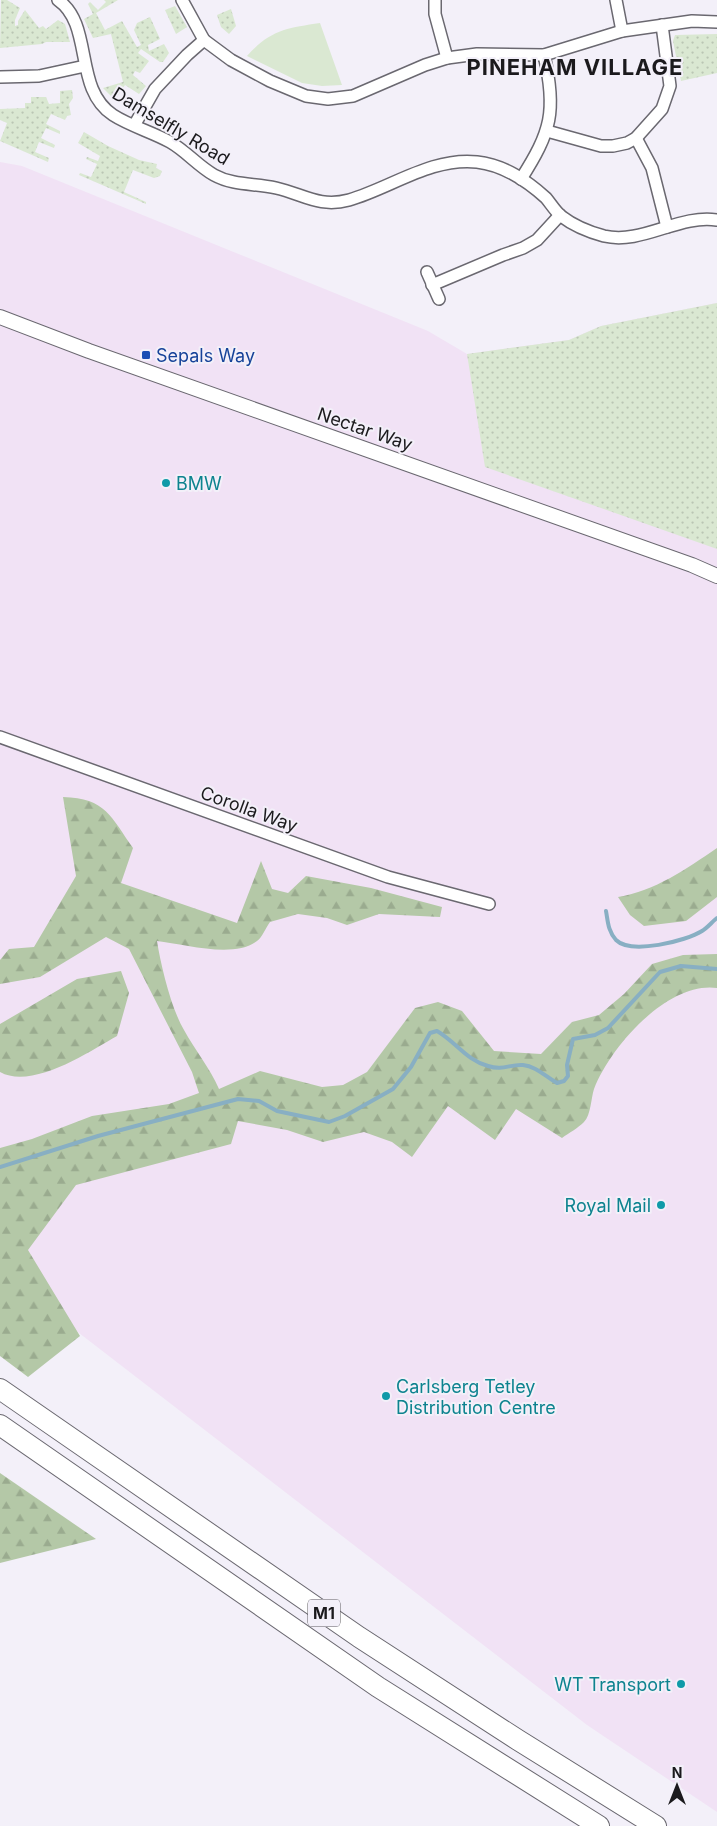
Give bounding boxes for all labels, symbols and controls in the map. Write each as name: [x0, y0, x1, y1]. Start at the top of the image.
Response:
district label: PINEHAM VILLAGE: [467, 54, 684, 80]
street label: Damselfly Road: [109, 83, 233, 169]
place label: Sepals Way: [156, 345, 255, 366]
marker: Sepals Way: [140, 349, 152, 361]
street label: Nectar Way: [315, 403, 415, 455]
place label: BMW: [176, 473, 222, 494]
marker: BMW: [160, 477, 172, 489]
street label: Corolla Way: [198, 782, 300, 836]
place label: Royal Mail: [565, 1195, 651, 1216]
marker: Royal Mail: [655, 1199, 667, 1211]
place label: Carlsberg Tetley Distribution Centre: [396, 1376, 556, 1418]
marker: Carlsberg Tetley Distribution Centre: [380, 1390, 392, 1402]
road number: M1: [308, 1600, 340, 1626]
place label: WT Transport: [554, 1674, 671, 1695]
marker: WT Transport: [675, 1678, 687, 1690]
north arrow: [652, 1761, 702, 1811]
text: N: [672, 1764, 682, 1781]

